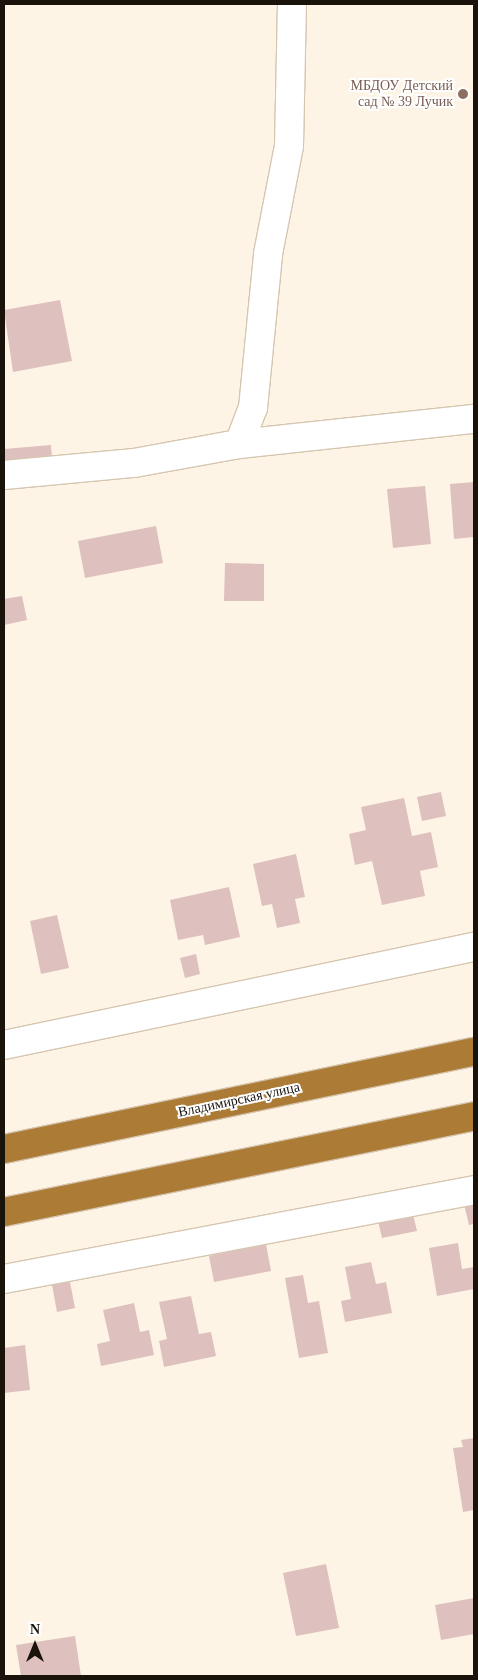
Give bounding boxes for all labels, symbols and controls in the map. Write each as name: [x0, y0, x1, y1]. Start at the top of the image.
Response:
place label: МБДОУ Детский сад № 39 Лучик: [351, 78, 453, 110]
marker: МБДОУ Детский сад № 39 Лучик: [457, 88, 469, 100]
street label: Владимирская улица: [177, 1079, 301, 1121]
north arrow: [10, 1620, 60, 1670]
text: N: [30, 1622, 40, 1637]

